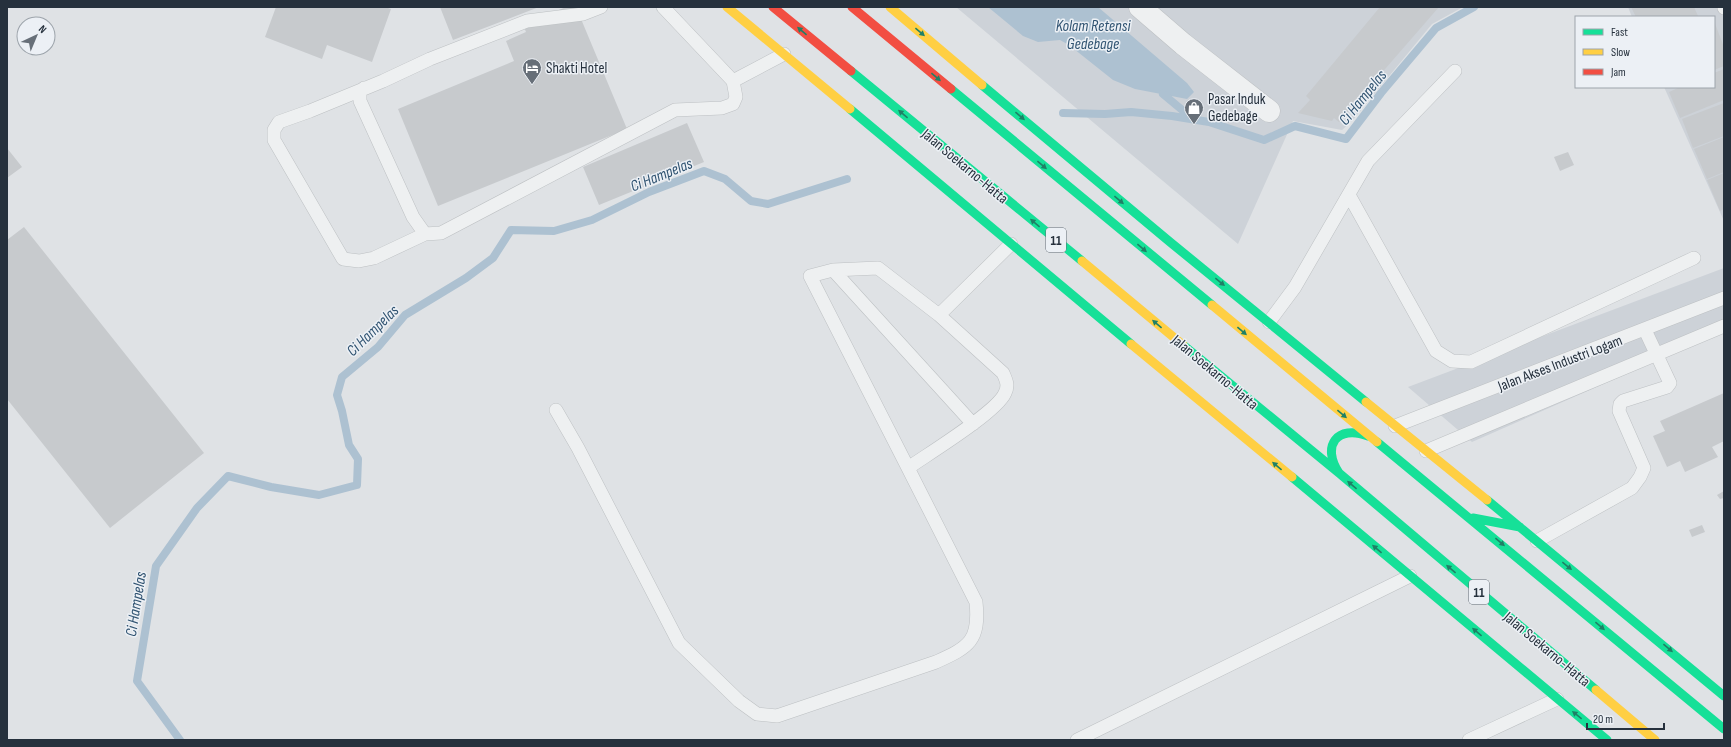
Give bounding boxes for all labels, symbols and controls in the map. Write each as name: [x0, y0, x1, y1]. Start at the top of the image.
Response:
north arrow: [16, 16, 56, 56]
legend: [1575, 16, 1715, 88]
water label: Kolam Retensi Gedebage: [1056, 17, 1131, 54]
text: N: [36, 22, 49, 36]
text: Fast: [1611, 25, 1628, 40]
one-way arrow: [797, 27, 808, 36]
one-way arrow: [915, 28, 926, 37]
text: Slow: [1611, 45, 1630, 60]
hotel icon: Shakti Hotel: [521, 57, 543, 85]
place label: Shakti Hotel: [546, 59, 607, 78]
text: Jam: [1610, 65, 1626, 80]
water label: Ci Hampelas: [1335, 66, 1391, 129]
one-way arrow: [930, 72, 941, 81]
place label: Pasar Induk Gedebage: [1208, 90, 1266, 126]
shop icon: Pasar Induk Gedebage: [1183, 97, 1205, 125]
one-way arrow: [897, 109, 908, 118]
one-way arrow: [1014, 111, 1025, 120]
street label: Jalan Soekarno-Hatta: [917, 124, 1012, 208]
water label: Ci Hampelas: [628, 154, 696, 196]
one-way arrow: [1036, 161, 1047, 170]
one-way arrow: [1114, 195, 1125, 204]
one-way arrow: [1030, 219, 1041, 228]
road number: 11: [1046, 228, 1066, 252]
one-way arrow: [1136, 244, 1147, 253]
one-way arrow: [1214, 278, 1225, 287]
water label: Ci Hampelas: [343, 301, 403, 361]
one-way arrow: [1152, 319, 1163, 328]
one-way arrow: [1237, 327, 1247, 335]
street label: Jalan Soekarno-Hatta: [1167, 330, 1262, 414]
street label: Jalan Akses Industri Logam: [1494, 331, 1625, 396]
one-way arrow: [1337, 410, 1347, 418]
one-way arrow: [1272, 461, 1282, 470]
one-way arrow: [1347, 480, 1357, 489]
one-way arrow: [1495, 538, 1505, 547]
one-way arrow: [1372, 545, 1382, 554]
one-way arrow: [1561, 562, 1572, 570]
one-way arrow: [1446, 564, 1457, 573]
water label: Ci Hampelas: [122, 570, 151, 638]
road number: 11: [1469, 580, 1489, 604]
street label: Jalan Soekarno-Hatta: [1499, 607, 1594, 691]
one-way arrow: [1595, 621, 1605, 630]
one-way arrow: [1471, 628, 1482, 637]
one-way arrow: [1662, 644, 1673, 653]
scale bar: [1587, 705, 1664, 731]
one-way arrow: [1571, 711, 1582, 720]
text: 20 m: [1593, 712, 1613, 727]

